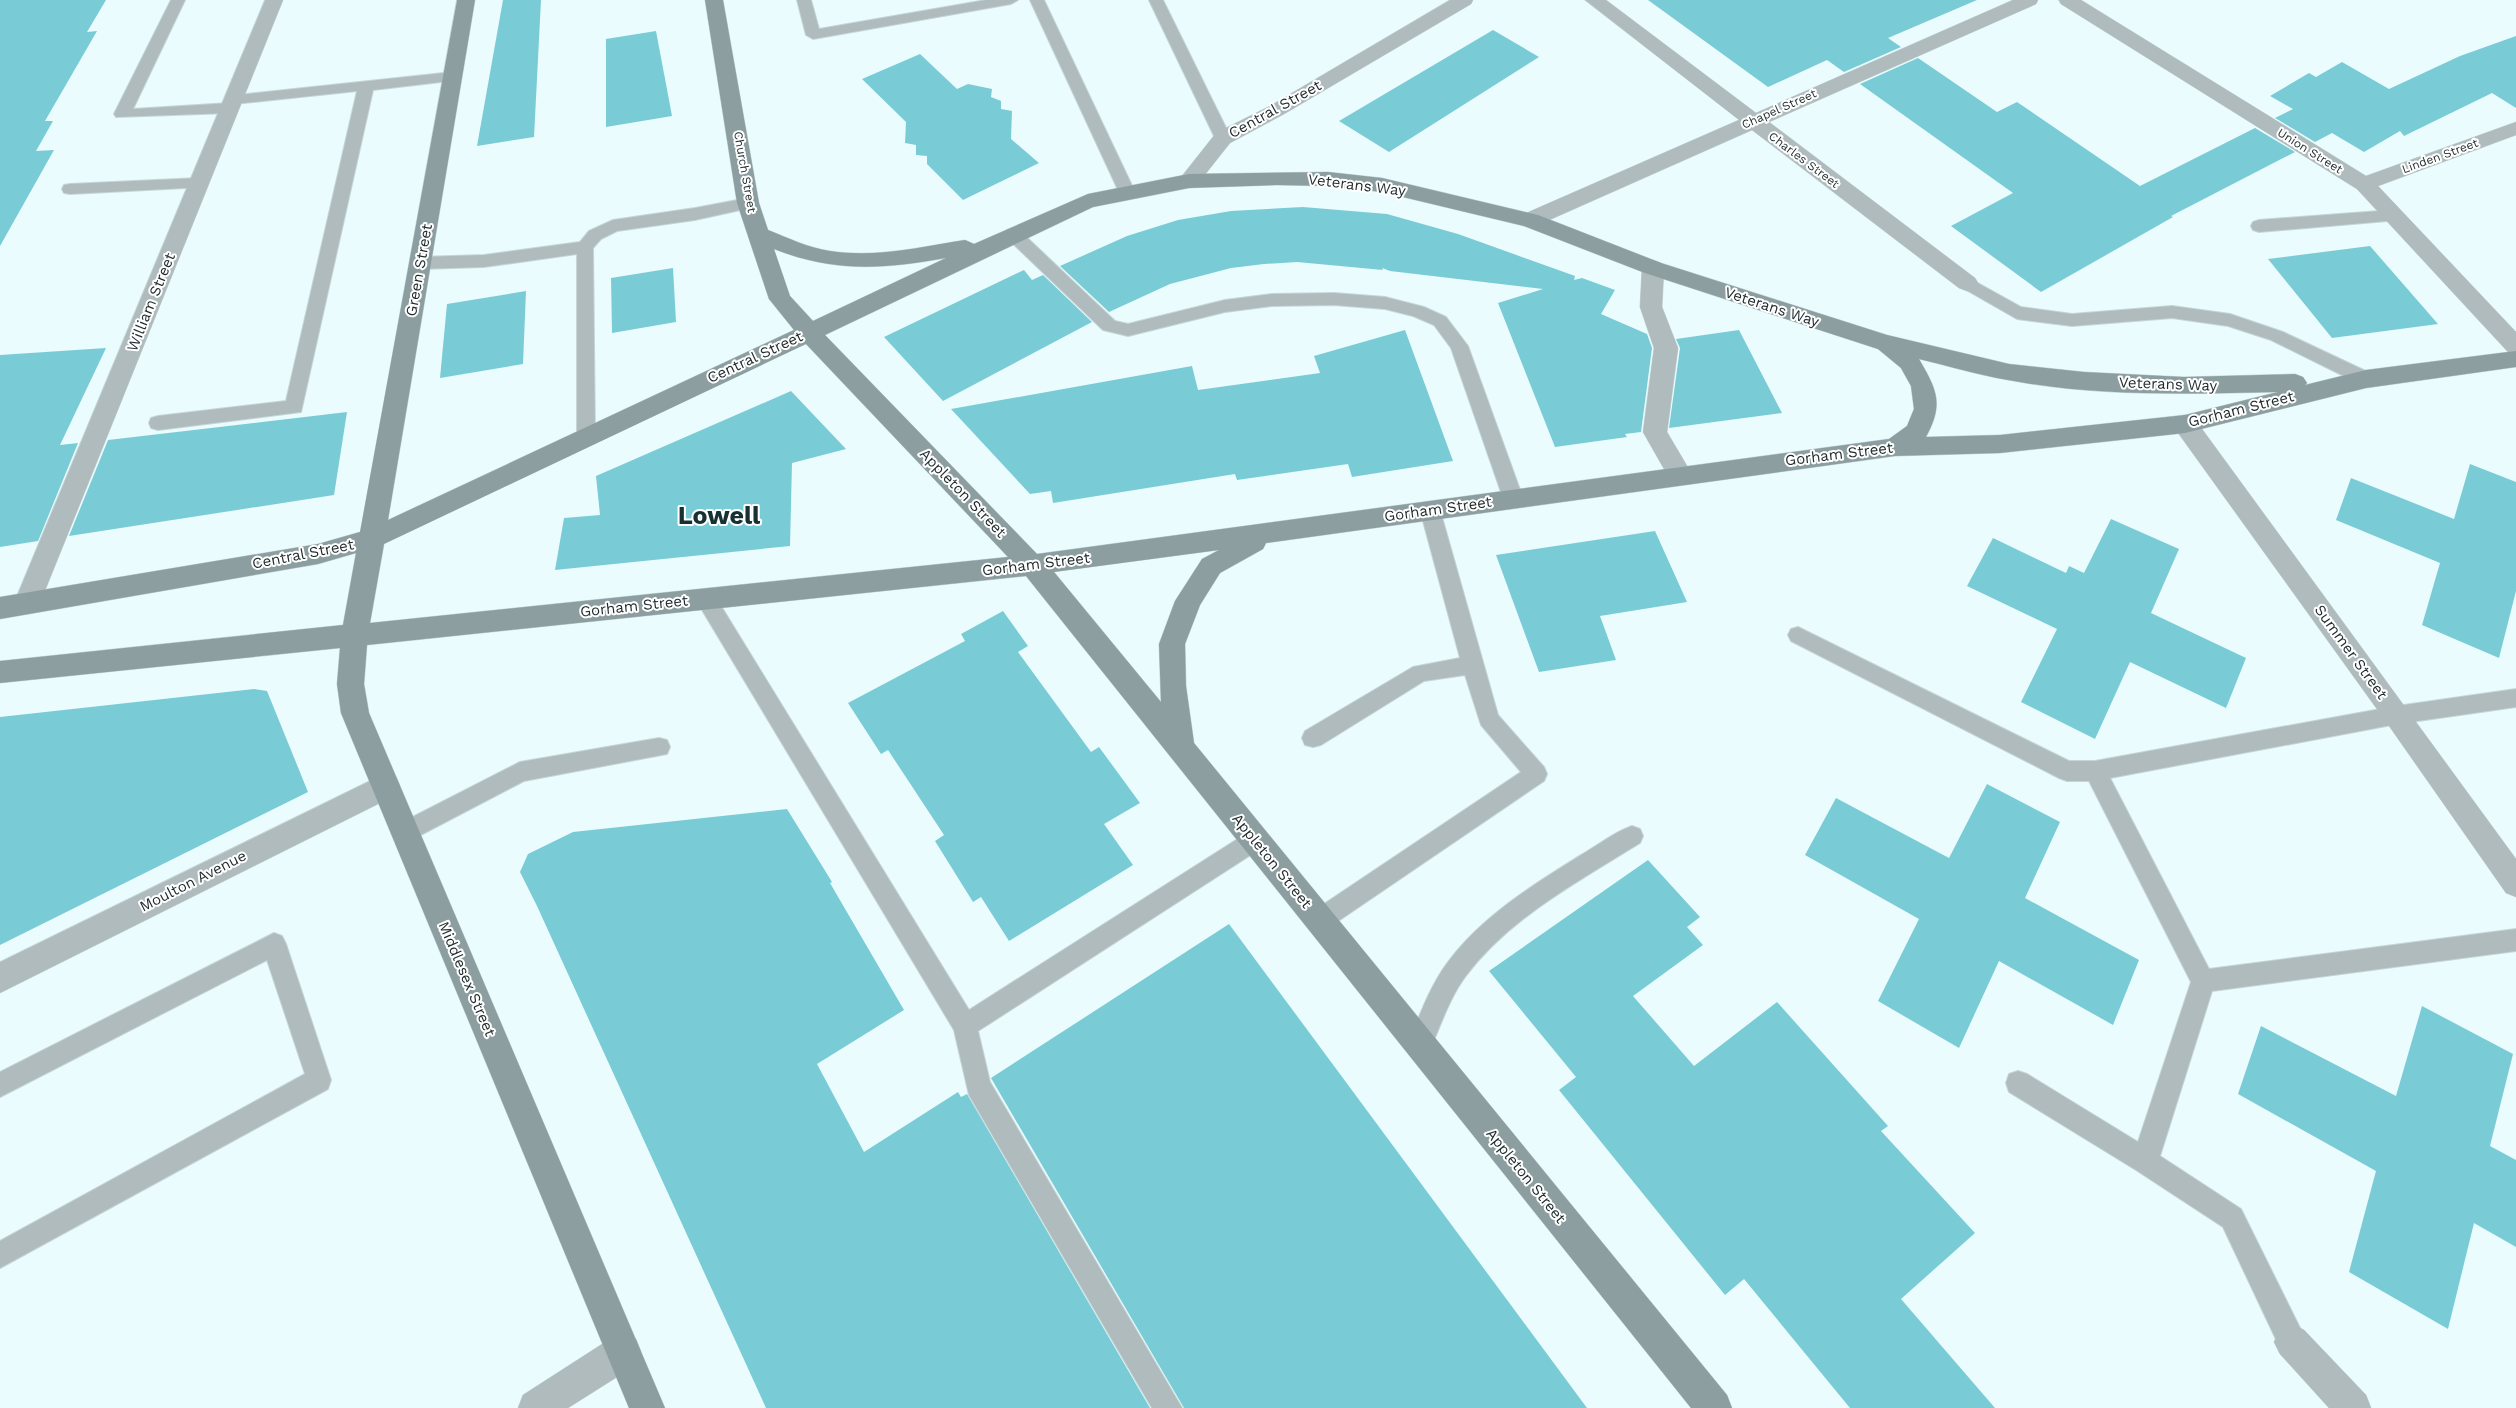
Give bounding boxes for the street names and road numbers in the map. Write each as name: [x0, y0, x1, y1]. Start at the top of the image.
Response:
street label: Central Street: [1226, 76, 1325, 142]
street label: Chapel Street: [1739, 86, 1819, 132]
street label: Union Street: [2275, 125, 2345, 177]
street label: Charles Street: [1766, 129, 1842, 191]
street label: Church Street: [731, 130, 759, 214]
street label: Linden Street: [2400, 136, 2480, 176]
street label: Veterans Way: [1307, 170, 1407, 200]
street label: Green Street: [402, 222, 436, 318]
street label: William Street: [123, 249, 179, 354]
street label: Veterans Way: [1722, 283, 1822, 331]
street label: Central Street: [704, 327, 806, 387]
street label: Veterans Way: [2119, 373, 2218, 395]
street label: Gorham Street: [2186, 387, 2296, 431]
street label: Gorham Street: [1784, 438, 1895, 470]
street label: Appleton Street: [916, 445, 1010, 542]
street label: Gorham Street: [1383, 492, 1494, 525]
street label: Central Street: [251, 535, 356, 573]
street label: Gorham Street: [981, 548, 1092, 580]
street label: Gorham Street: [579, 591, 690, 621]
street label: Summer Street: [2311, 601, 2392, 703]
street label: Appleton Street: [1228, 810, 1316, 913]
street label: Moulton Avenue: [137, 846, 249, 916]
street label: Middlesex Street: [435, 919, 500, 1040]
street label: Appleton Street: [1482, 1125, 1570, 1228]

